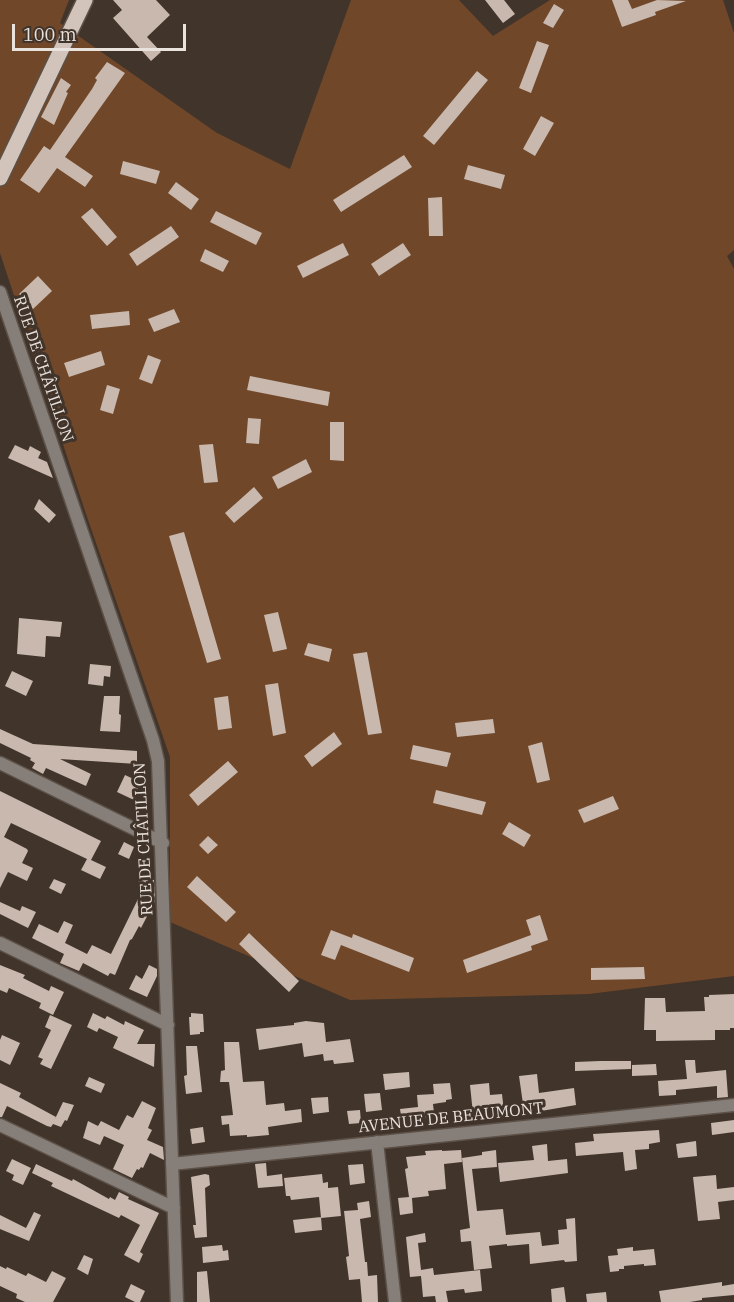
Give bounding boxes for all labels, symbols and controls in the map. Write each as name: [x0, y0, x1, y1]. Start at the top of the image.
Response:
scale bar: [15, 12, 189, 50]
text: 100 m: [23, 23, 77, 46]
street label: RUE DE CHÂTILLON: [9, 293, 77, 445]
street label: RUE DE CHÂTILLON: [130, 762, 158, 916]
street label: AVENUE DE BEAUMONT: [357, 1099, 545, 1137]

